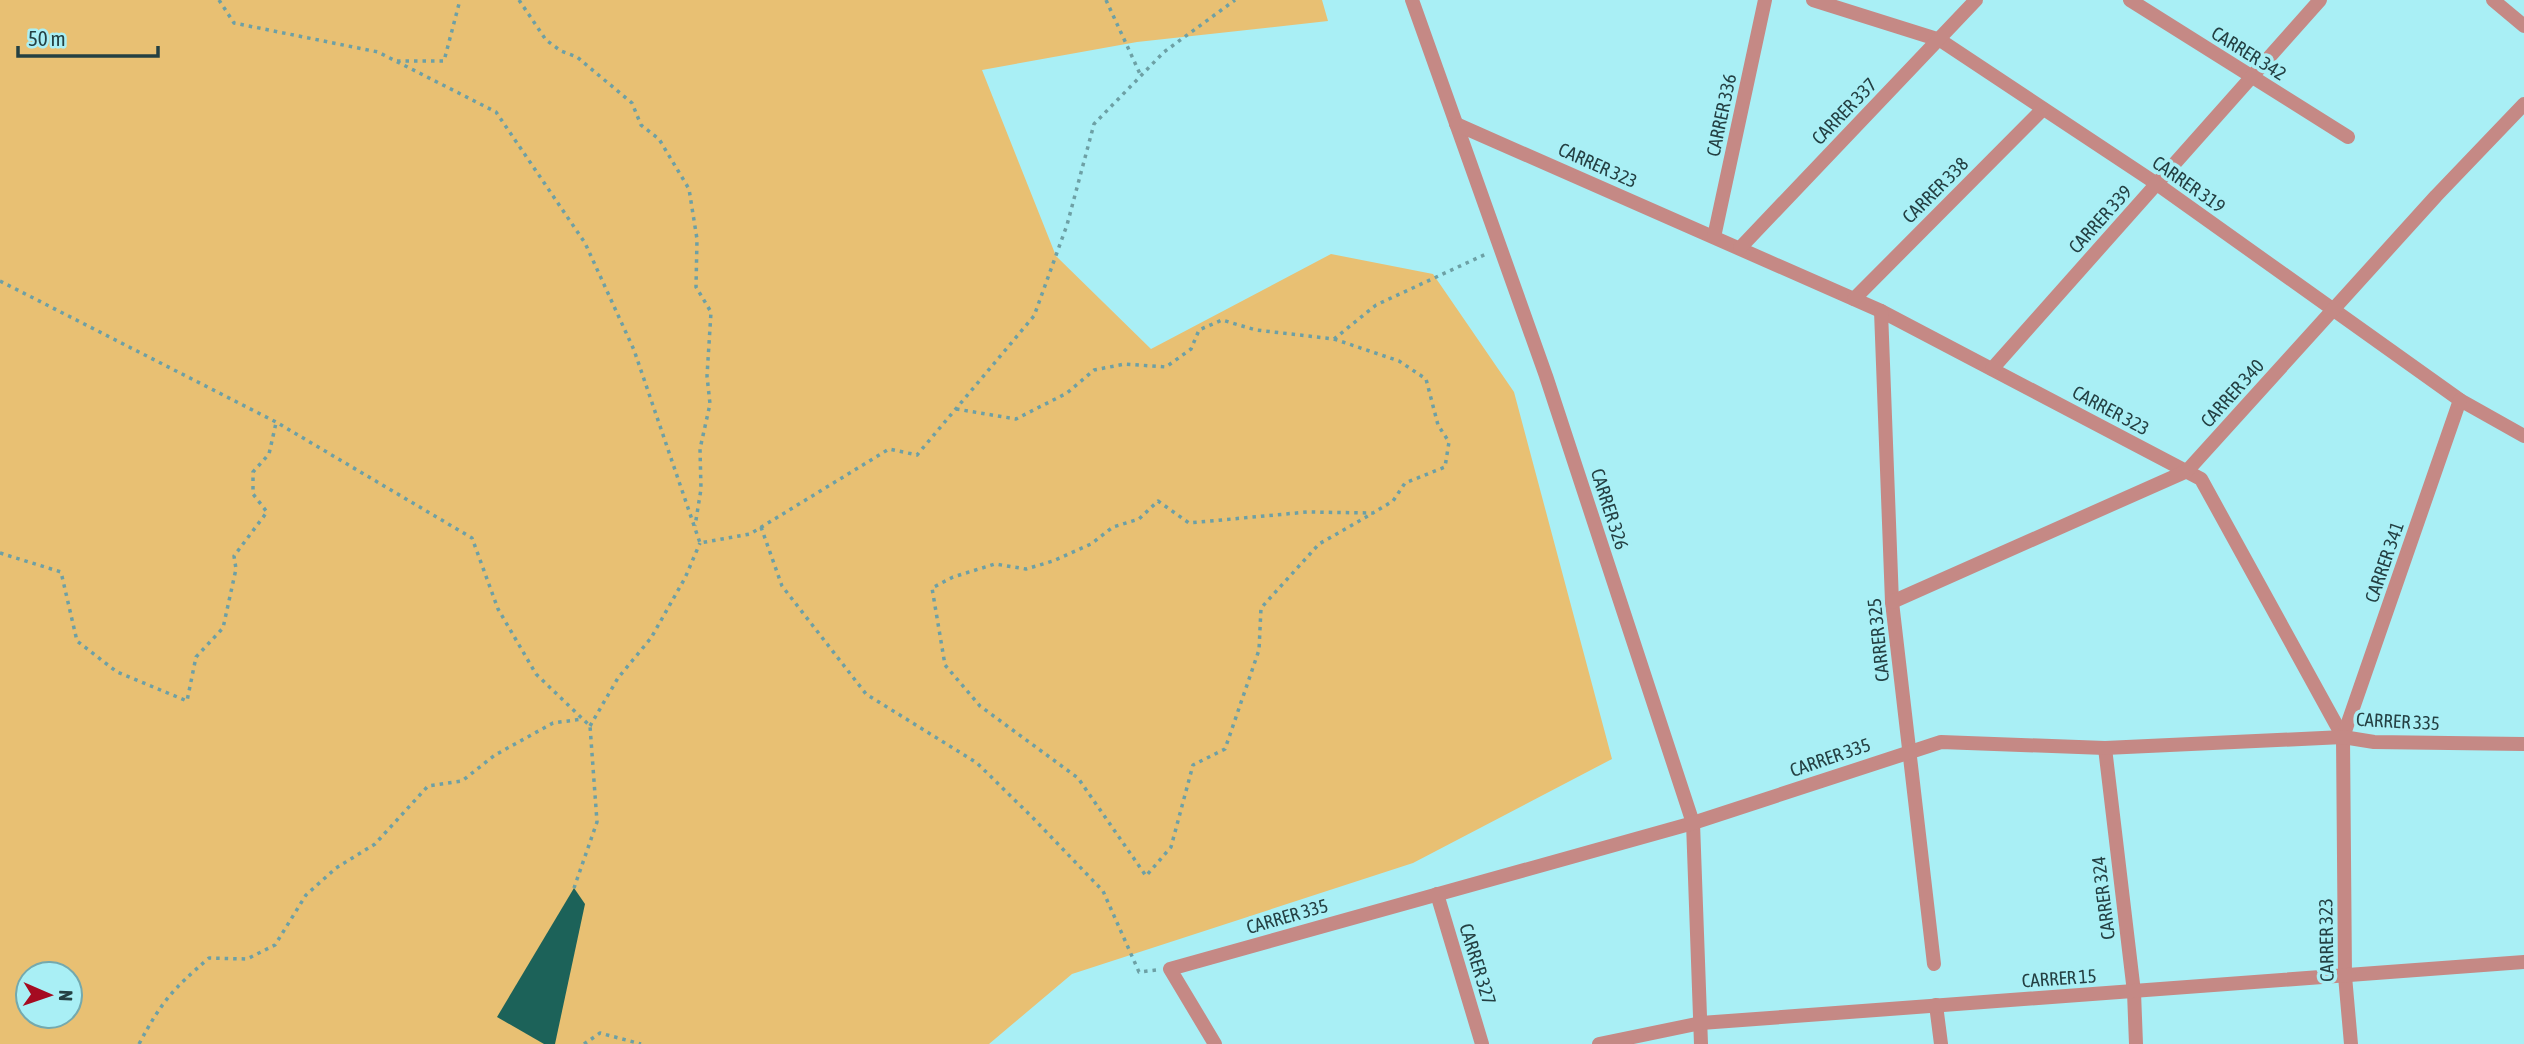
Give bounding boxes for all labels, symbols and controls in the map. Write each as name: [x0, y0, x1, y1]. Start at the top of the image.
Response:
scale bar: [18, 14, 158, 58]
street label: CARRER 342: [2208, 21, 2290, 85]
text: 50 m: [28, 26, 66, 50]
street label: CARRER 336: [1702, 72, 1740, 158]
street label: CARRER 337: [1807, 73, 1881, 149]
street label: CARRER 323: [1555, 138, 1641, 192]
street label: CARRER 319: [2148, 151, 2230, 217]
street label: CARRER 338: [1898, 153, 1972, 227]
street label: CARRER 339: [2064, 180, 2136, 258]
street label: CARRER 340: [2196, 354, 2268, 432]
street label: CARRER 323: [2069, 381, 2153, 439]
street label: CARRER 326: [1587, 466, 1633, 552]
street label: CARRER 341: [2360, 519, 2408, 605]
street label: CARRER 325: [1863, 597, 1893, 683]
street label: CARRER 335: [2356, 708, 2440, 734]
street label: CARRER 335: [1787, 733, 1873, 781]
street label: CARRER 324: [2087, 855, 2119, 941]
street label: CARRER 335: [1244, 894, 1330, 938]
street label: CARRER 323: [2314, 898, 2338, 982]
street label: CARRER 327: [1455, 921, 1501, 1007]
north arrow: [14, 960, 84, 1030]
street label: CARRER 15: [2021, 964, 2097, 992]
text: N: [55, 990, 77, 1002]

